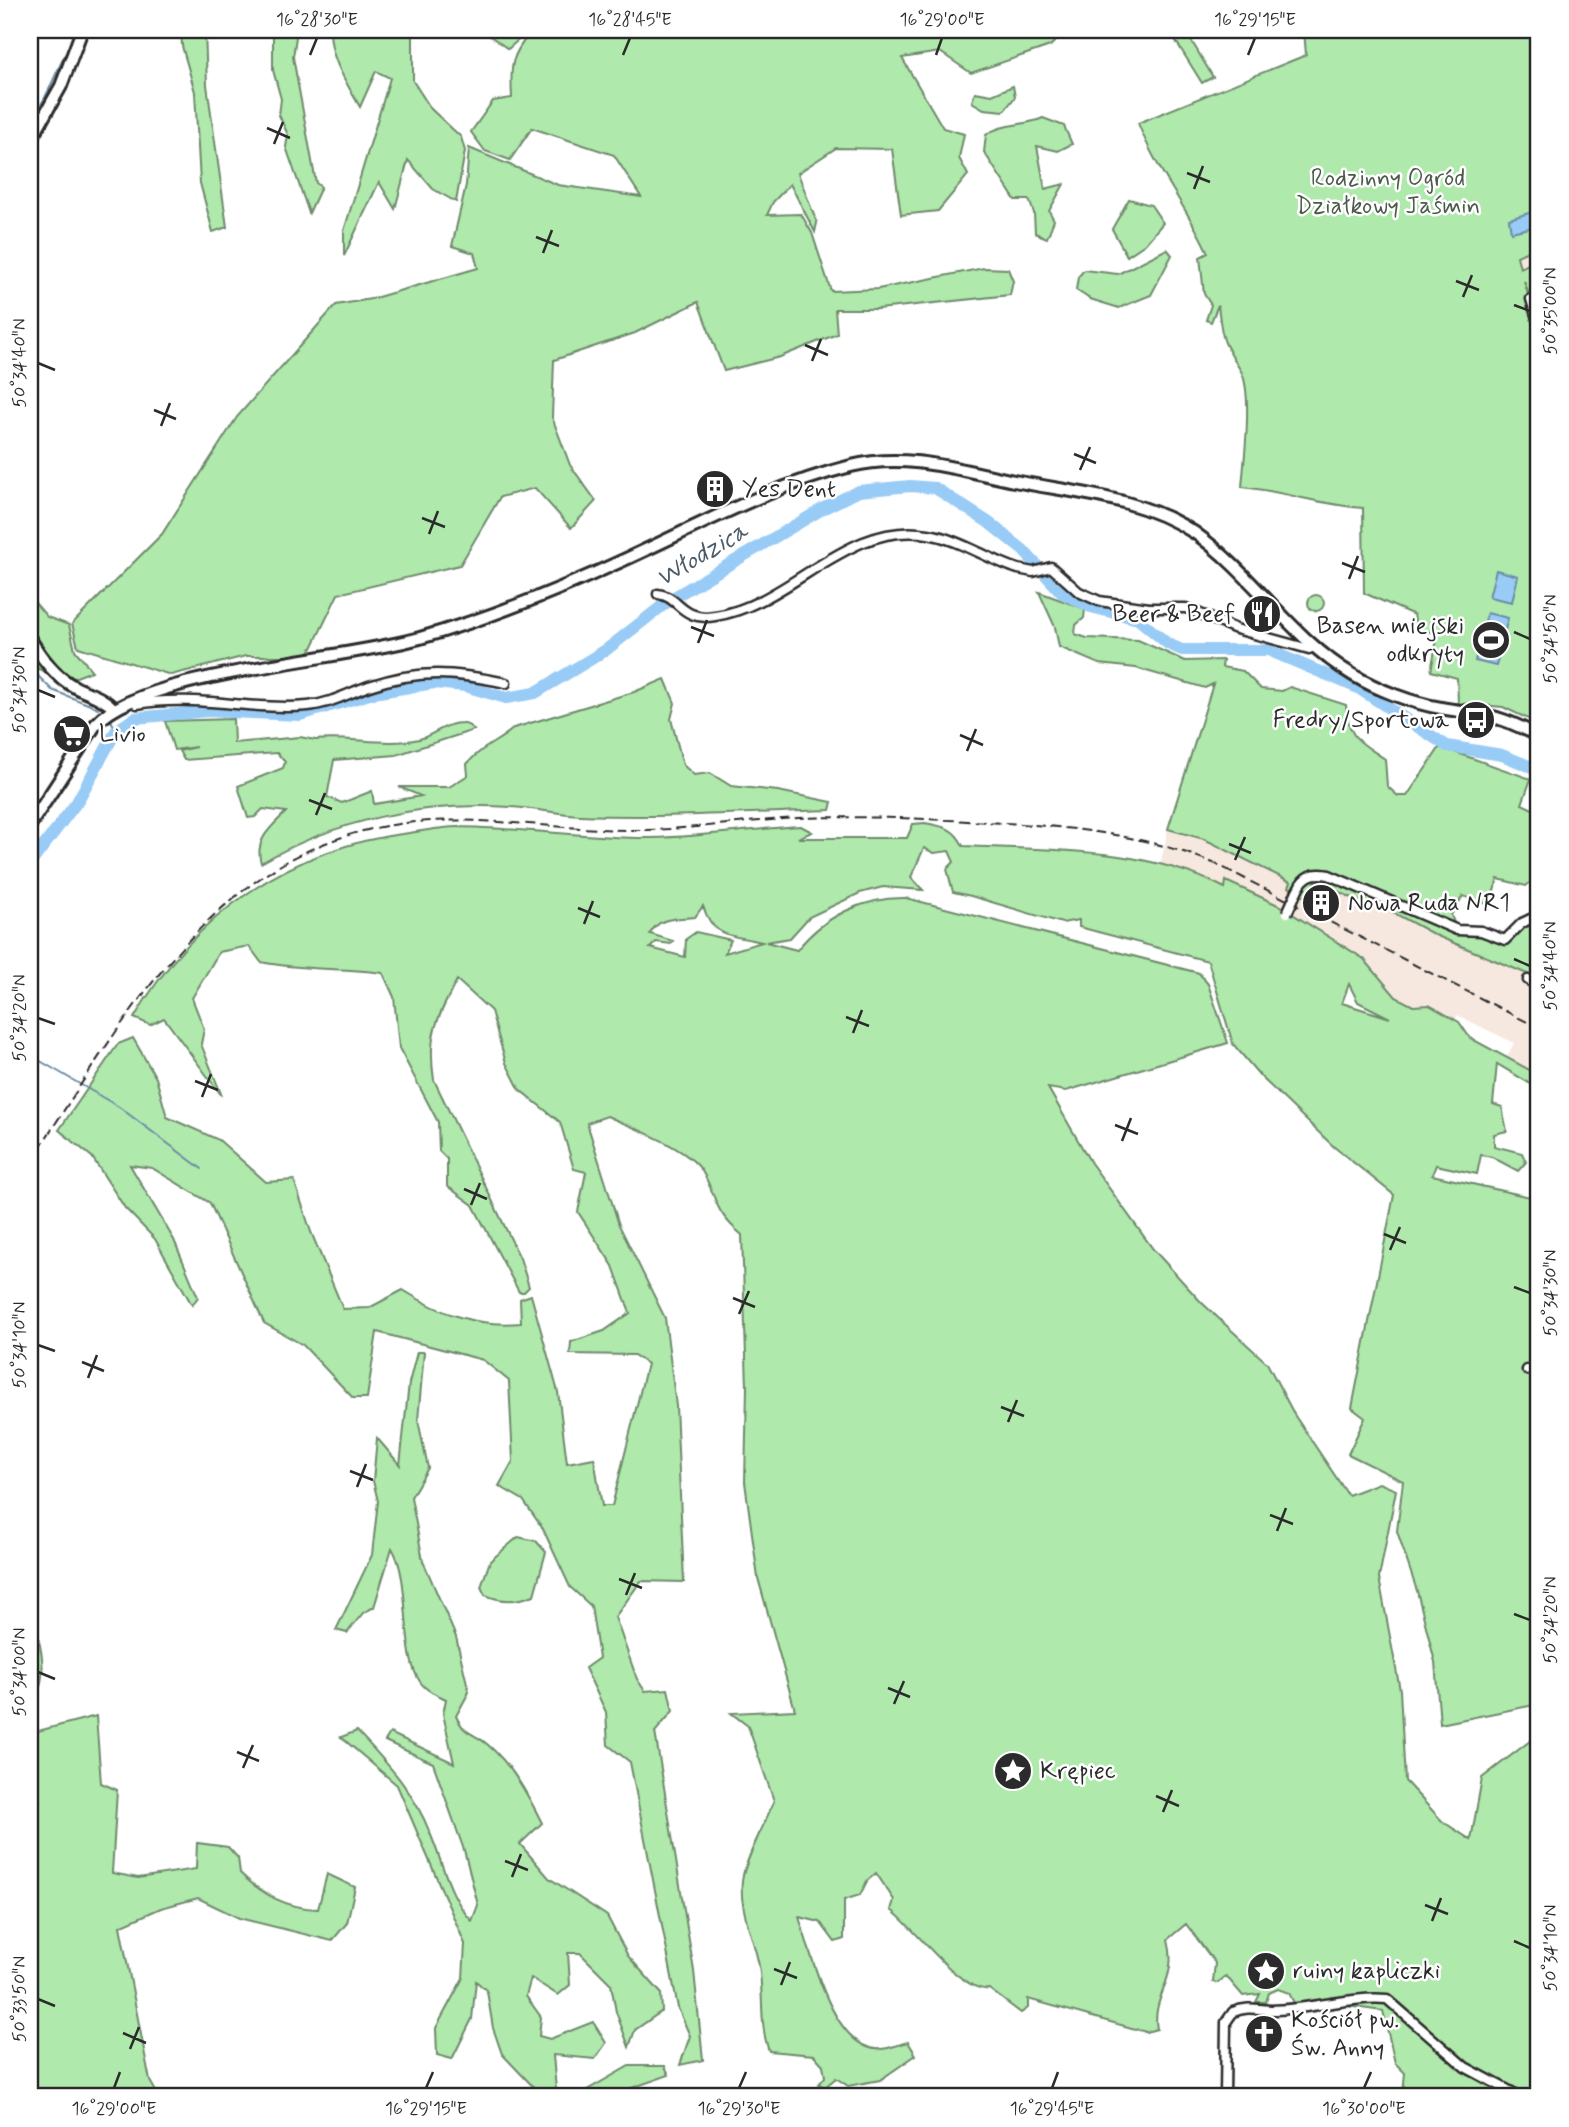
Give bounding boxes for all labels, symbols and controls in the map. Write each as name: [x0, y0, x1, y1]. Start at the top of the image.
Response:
text: 16°28'30"E: [276, 8, 358, 32]
text: 16°28'45"E: [588, 8, 672, 32]
text: 16°29'00"E: [900, 8, 984, 32]
text: 16°29'15"E: [1214, 8, 1296, 32]
park label: Rodzinny Ogród Działkowy Jaśmin: [1296, 163, 1480, 222]
text: 50°35'00"N: [1539, 267, 1563, 355]
text: 50°34'40"N: [8, 318, 32, 408]
building icon: Yes Dent: [694, 468, 736, 510]
place label: Yes Dent: [742, 474, 836, 505]
water label: Włodzica: [650, 514, 755, 596]
restaurant icon: Beer & Beef: [1241, 593, 1283, 635]
text: 50°34'50"N: [1539, 594, 1563, 684]
place label: Beer & Beef: [1112, 599, 1235, 630]
place label: Basen miejski odkryty: [1317, 611, 1464, 670]
sports icon: Basen miejski odkryty: [1470, 619, 1512, 661]
text: 50°34'30"N: [8, 646, 32, 734]
bus stop icon: Fredry/Sportowa: [1455, 699, 1497, 741]
place label: Fredry/Sportowa: [1273, 705, 1450, 736]
supermarket icon: Livio: [51, 713, 93, 755]
place label: Livio: [99, 719, 146, 750]
building icon: Nowa Ruda NR1: [1300, 882, 1342, 924]
place label: Nowa Ruda NR1: [1348, 888, 1510, 919]
text: 50°34'40"N: [1539, 921, 1563, 1011]
text: 50°34'20"N: [8, 974, 32, 1062]
text: 50°34'30"N: [1539, 1249, 1563, 1337]
text: 50°34'10"N: [8, 1302, 32, 1388]
text: 50°34'20"N: [1539, 1576, 1563, 1664]
text: 50°34'00"N: [8, 1628, 32, 1716]
place icon: Krępiec: [992, 1750, 1034, 1792]
place label: Krępiec: [1040, 1756, 1116, 1787]
text: 50°34'10"N: [1539, 1905, 1563, 1991]
place icon: ruiny kapliczki: [1245, 1950, 1287, 1992]
text: 50°33'50"N: [8, 1956, 32, 2042]
place label: ruiny kapliczki: [1293, 1956, 1440, 1987]
place label: Kościół pw. Św. Anny: [1291, 2005, 1399, 2064]
church icon: Kościół pw. Św. Anny: [1243, 2013, 1285, 2055]
text: 16°29'00"E: [72, 2097, 156, 2121]
text: 16°29'15"E: [385, 2097, 467, 2121]
text: 16°29'30"E: [698, 2097, 780, 2121]
text: 16°29'45"E: [1010, 2097, 1094, 2121]
text: 16°30'00"E: [1322, 2097, 1406, 2121]

